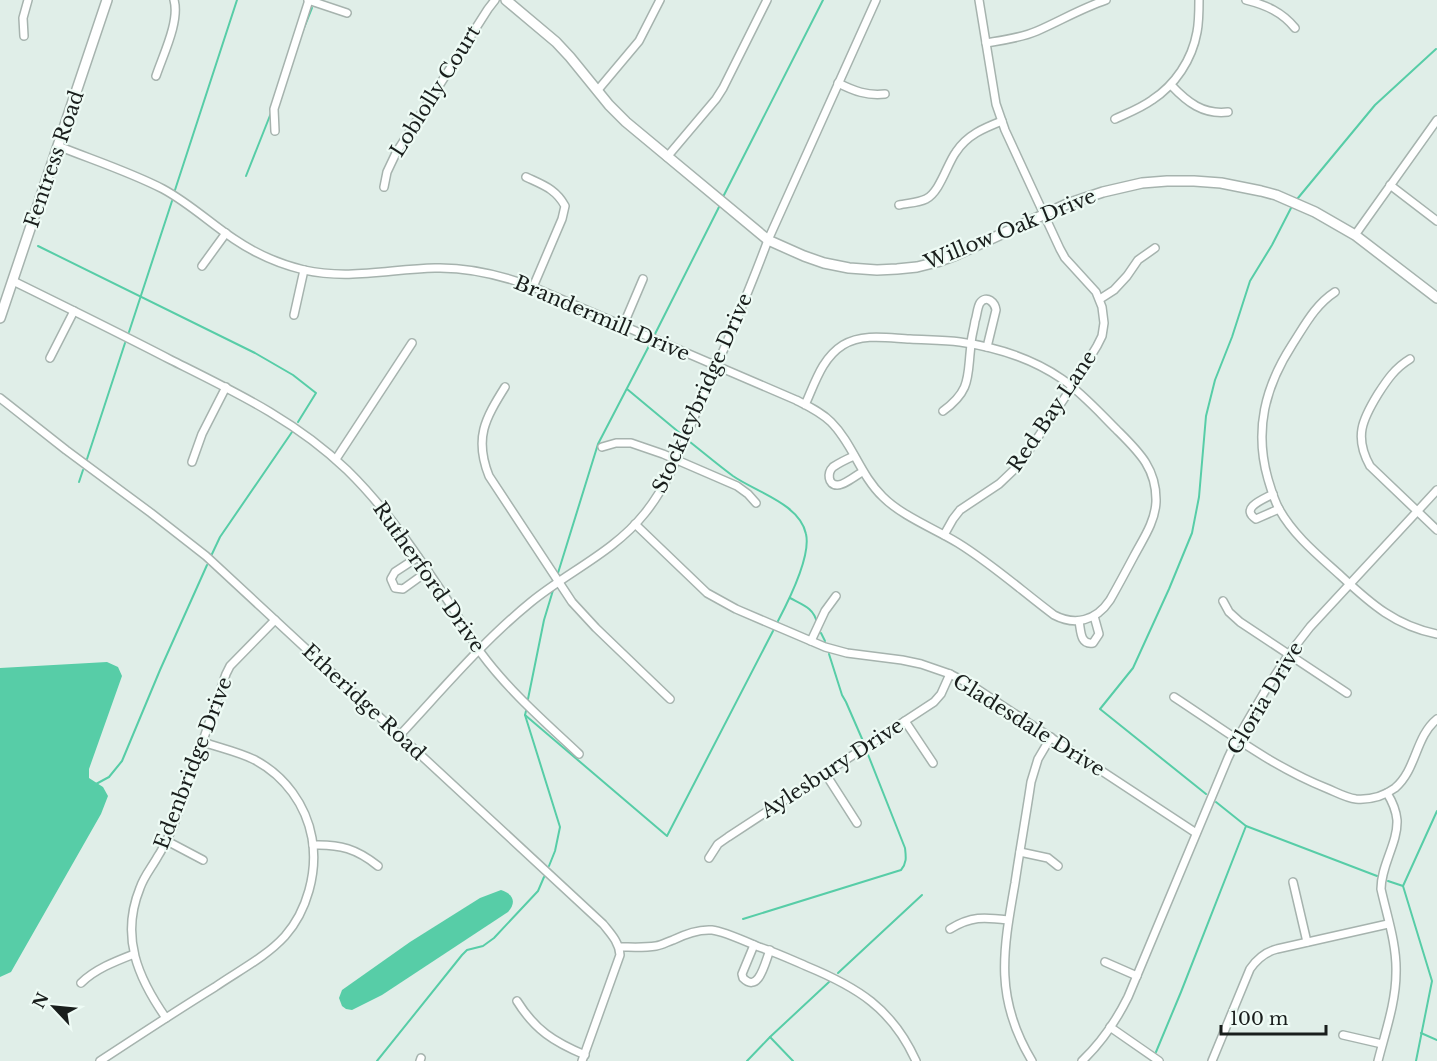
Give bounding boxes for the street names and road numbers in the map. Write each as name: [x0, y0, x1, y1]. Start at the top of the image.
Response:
street label: Loblolly Court: [385, 20, 485, 161]
street label: Fentress Road: [19, 87, 89, 231]
street label: Willow Oak Drive: [920, 184, 1099, 275]
street label: Brandermill Drive: [511, 270, 693, 366]
street label: Stockleybridge Drive: [647, 289, 757, 497]
street label: Red Bay Lane: [1003, 346, 1101, 476]
street label: Rutherford Drive: [368, 497, 490, 657]
street label: Gloria Drive: [1222, 637, 1308, 759]
street label: Etheridge Road: [298, 639, 430, 765]
street label: Gladesdale Drive: [949, 669, 1109, 781]
street label: Edenbridge Drive: [149, 674, 237, 852]
street label: Aylesbury Drive: [755, 713, 908, 824]

